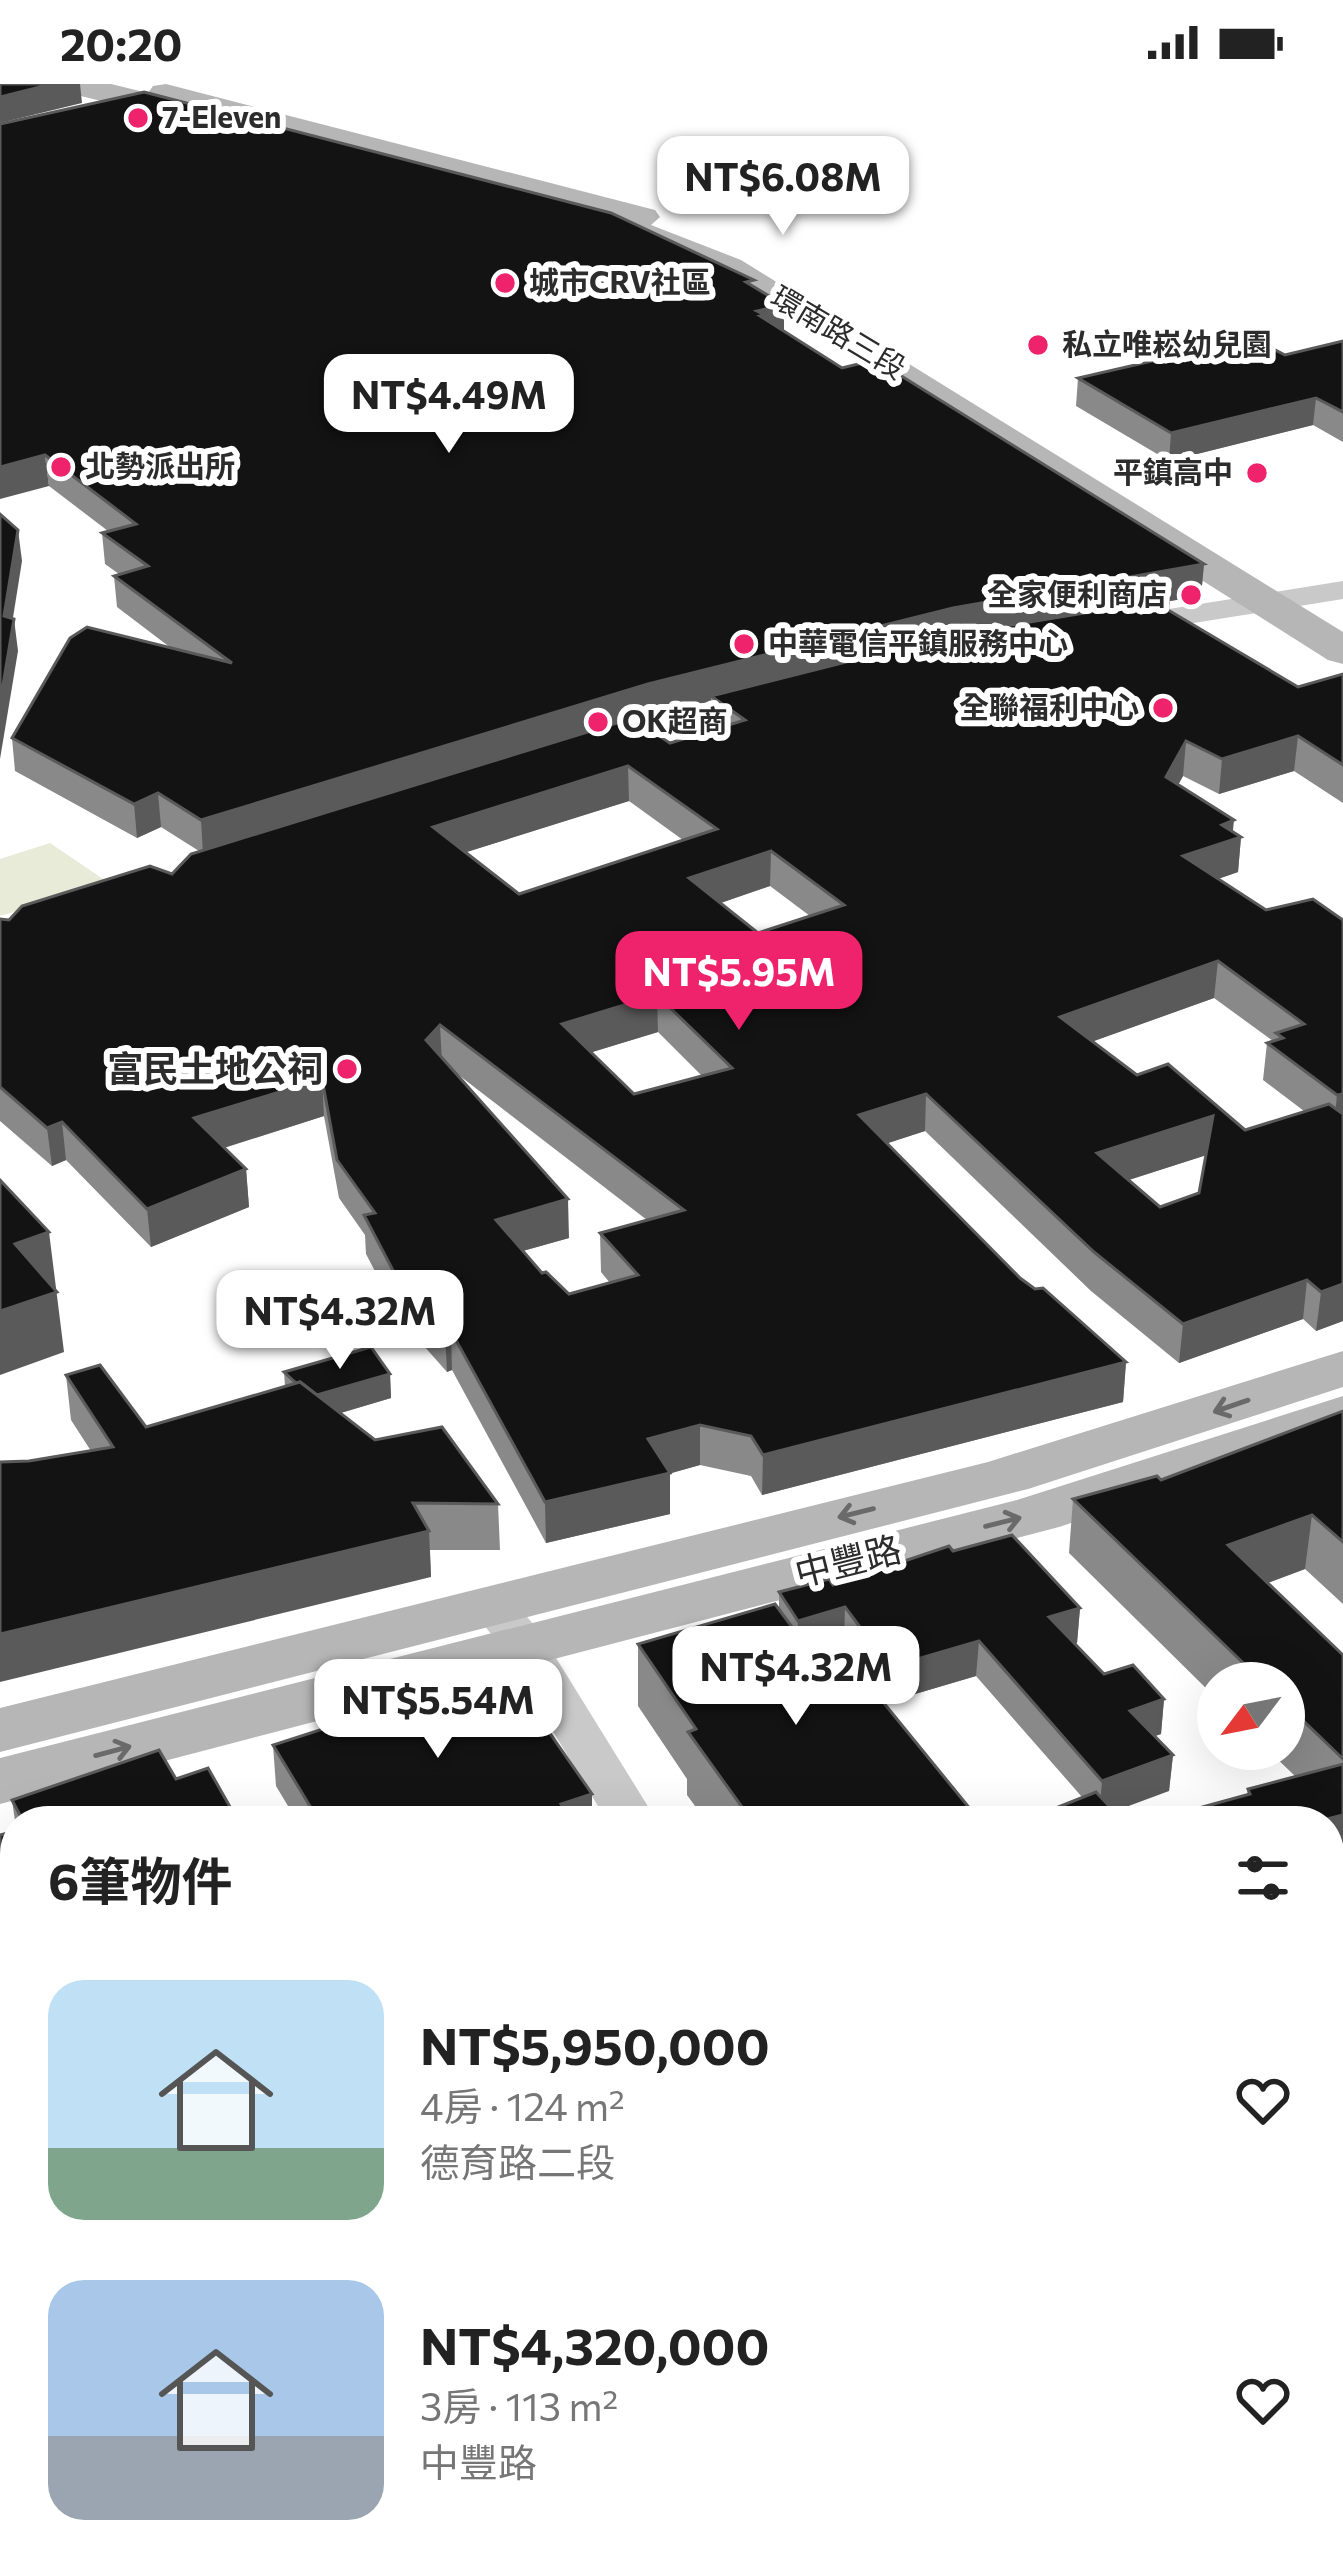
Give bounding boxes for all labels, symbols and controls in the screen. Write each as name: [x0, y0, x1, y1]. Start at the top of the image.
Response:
text: 20:20: [60, 15, 182, 70]
place label: 7-Eleven: [162, 97, 281, 134]
marker: 7-Eleven: [125, 105, 151, 131]
pin: NT$6.08M: [659, 136, 907, 238]
text: NT$6.08M: [684, 151, 882, 199]
place label: 城市CRV社區: [529, 262, 711, 299]
marker: 城市CRV社區: [492, 270, 518, 296]
street label: 環南路三段: [765, 276, 913, 385]
place label: 私立唯崧幼兒園: [1062, 324, 1272, 361]
marker: 私立唯崧幼兒園: [1025, 332, 1051, 358]
pin: NT$4.49M: [325, 354, 573, 456]
text: NT$4.49M: [351, 369, 547, 417]
place label: 北勢派出所: [85, 446, 235, 483]
place label: 平鎮高中: [1113, 452, 1233, 489]
marker: 北勢派出所: [48, 454, 74, 480]
marker: 平鎮高中: [1244, 460, 1270, 486]
place label: 全家便利商店: [987, 574, 1167, 611]
marker: 全家便利商店: [1178, 582, 1204, 608]
place label: 中華電信平鎮服務中心: [768, 623, 1068, 660]
marker: 中華電信平鎮服務中心: [731, 631, 757, 657]
place label: 全聯福利中心: [959, 687, 1139, 724]
marker: 全聯福利中心: [1150, 695, 1176, 721]
place label: OK超商: [622, 701, 727, 738]
marker: OK超商: [585, 709, 611, 735]
pin: NT$5.95M: [615, 931, 863, 1033]
text: NT$5.95M: [642, 946, 836, 994]
place label: 富民土地公祠: [107, 1045, 323, 1089]
marker: 富民土地公祠: [334, 1056, 360, 1082]
pin: NT$4.32M: [216, 1270, 464, 1372]
text: NT$4.32M: [243, 1285, 437, 1333]
one-way arrow: [1213, 1397, 1251, 1419]
one-way arrow: [838, 1504, 876, 1526]
one-way arrow: [983, 1510, 1021, 1532]
street label: 中豐路: [790, 1525, 905, 1593]
pin: NT$4.32M: [672, 1626, 920, 1728]
text: NT$4.32M: [699, 1641, 893, 1689]
pin: NT$5.54M: [314, 1659, 562, 1761]
north arrow: [1197, 1662, 1305, 1770]
map controls: [1197, 1662, 1305, 1770]
text: NT$5.54M: [341, 1674, 535, 1722]
one-way arrow: [93, 1739, 131, 1761]
icon: filters: [1230, 1845, 1296, 1911]
text: 6筆物件: [48, 1848, 232, 1911]
text: NT$5,950,000: [420, 2013, 770, 2076]
icon: home: [144, 2028, 288, 2172]
icon: heart: [1230, 2067, 1296, 2133]
text: 4房 · 124 m²: [420, 2081, 625, 2129]
text: 德育路二段: [420, 2137, 615, 2185]
text: NT$4,320,000: [420, 2313, 769, 2376]
icon: home: [144, 2328, 288, 2472]
icon: heart: [1230, 2367, 1296, 2433]
text: 3房 · 113 m²: [420, 2381, 618, 2429]
text: 中豐路: [420, 2437, 537, 2485]

